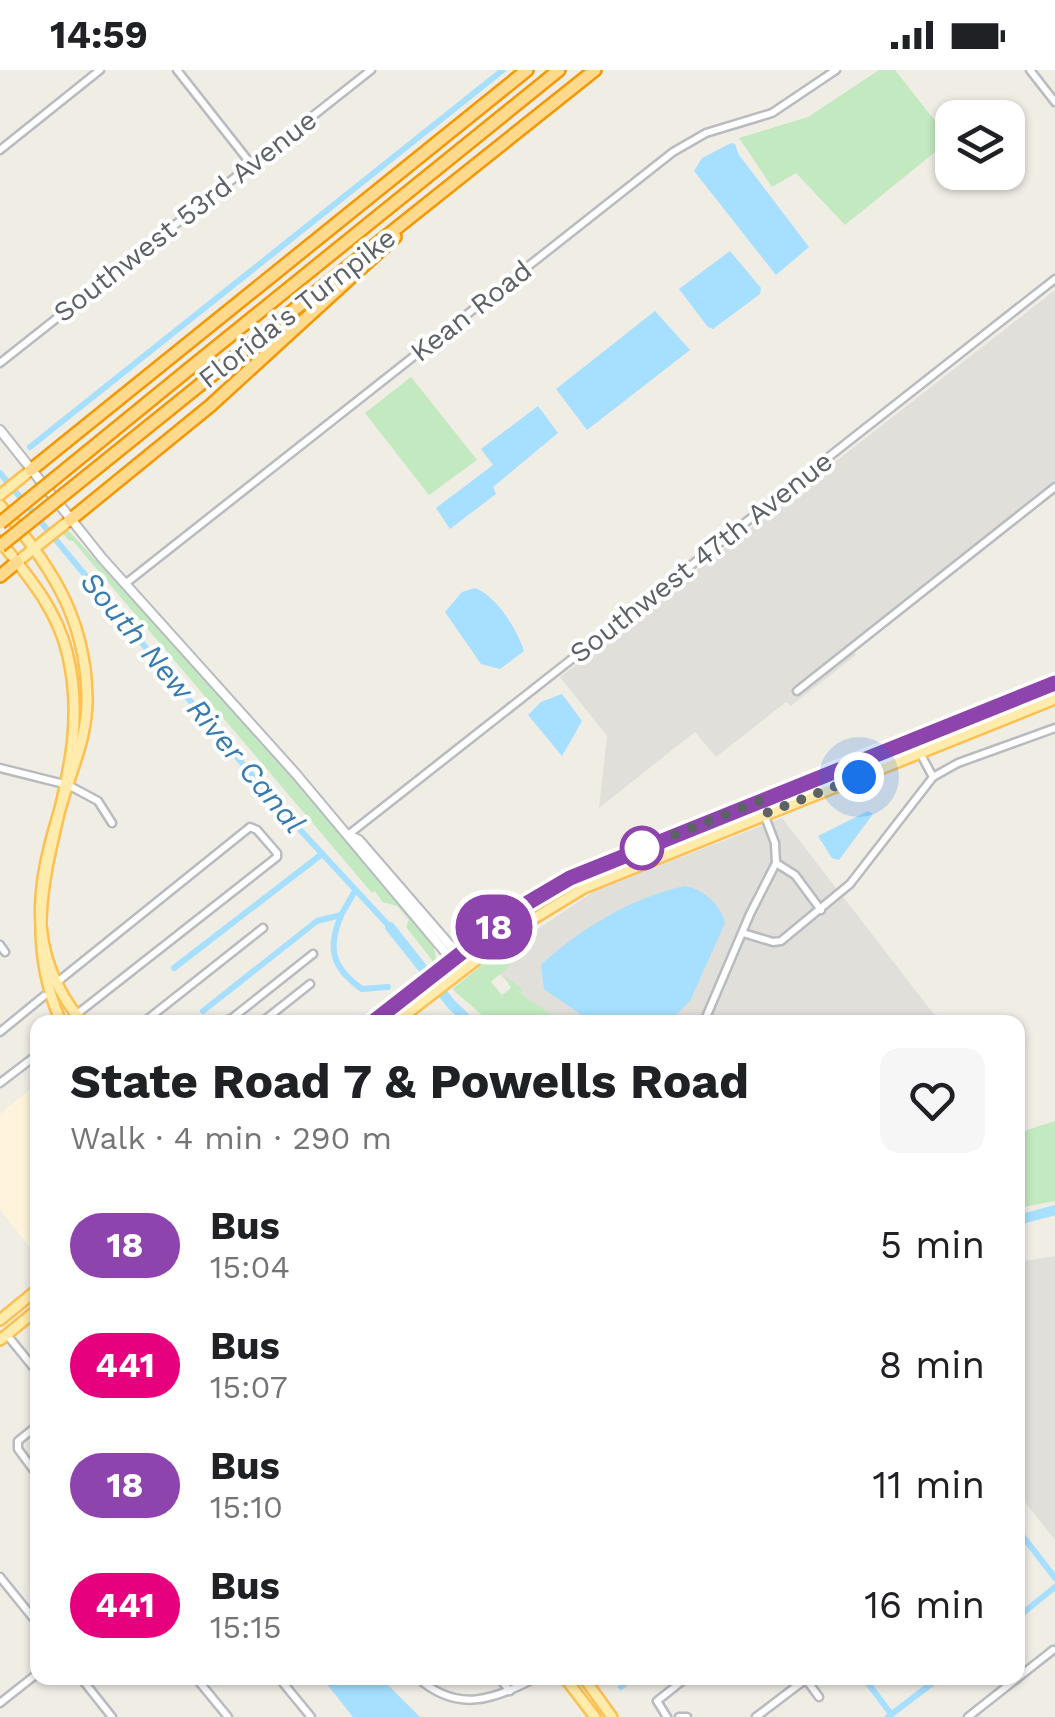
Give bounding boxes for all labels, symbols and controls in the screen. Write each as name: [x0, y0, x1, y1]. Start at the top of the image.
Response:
text: 14:59: [50, 13, 148, 57]
map controls: [935, 100, 1025, 190]
button: layers: [935, 100, 1025, 190]
street label: Southwest 53rd Avenue: [47, 103, 323, 329]
street label: Florida's Turnpike: [192, 221, 402, 395]
street label: Kean Road: [404, 254, 538, 368]
street label: Southwest 47th Avenue: [563, 444, 839, 670]
water label: South New River Canal: [73, 564, 313, 840]
your location: [834, 752, 884, 802]
unlabelled marker: [621, 827, 663, 869]
line badge: 18: [449, 894, 539, 960]
text: 18: [475, 906, 513, 948]
button: heart: [880, 1048, 985, 1153]
text: State Road 7 & Powells Road: [70, 1053, 749, 1110]
text: Walk · 4 min · 290 m: [70, 1119, 392, 1157]
text: Bus: [210, 1204, 280, 1248]
text: 5 min: [880, 1223, 985, 1267]
text: 18: [106, 1224, 144, 1266]
text: 15:04: [210, 1248, 290, 1286]
text: Bus: [210, 1324, 280, 1368]
text: 8 min: [879, 1343, 985, 1387]
text: 441: [95, 1344, 155, 1386]
text: 15:07: [210, 1368, 288, 1406]
text: Bus: [210, 1444, 280, 1488]
text: 11 min: [873, 1463, 985, 1507]
text: 18: [106, 1464, 144, 1506]
text: 15:10: [210, 1488, 283, 1526]
text: Bus: [210, 1564, 280, 1608]
text: 16 min: [864, 1583, 985, 1627]
text: 441: [95, 1584, 155, 1626]
text: 15:15: [210, 1608, 282, 1646]

